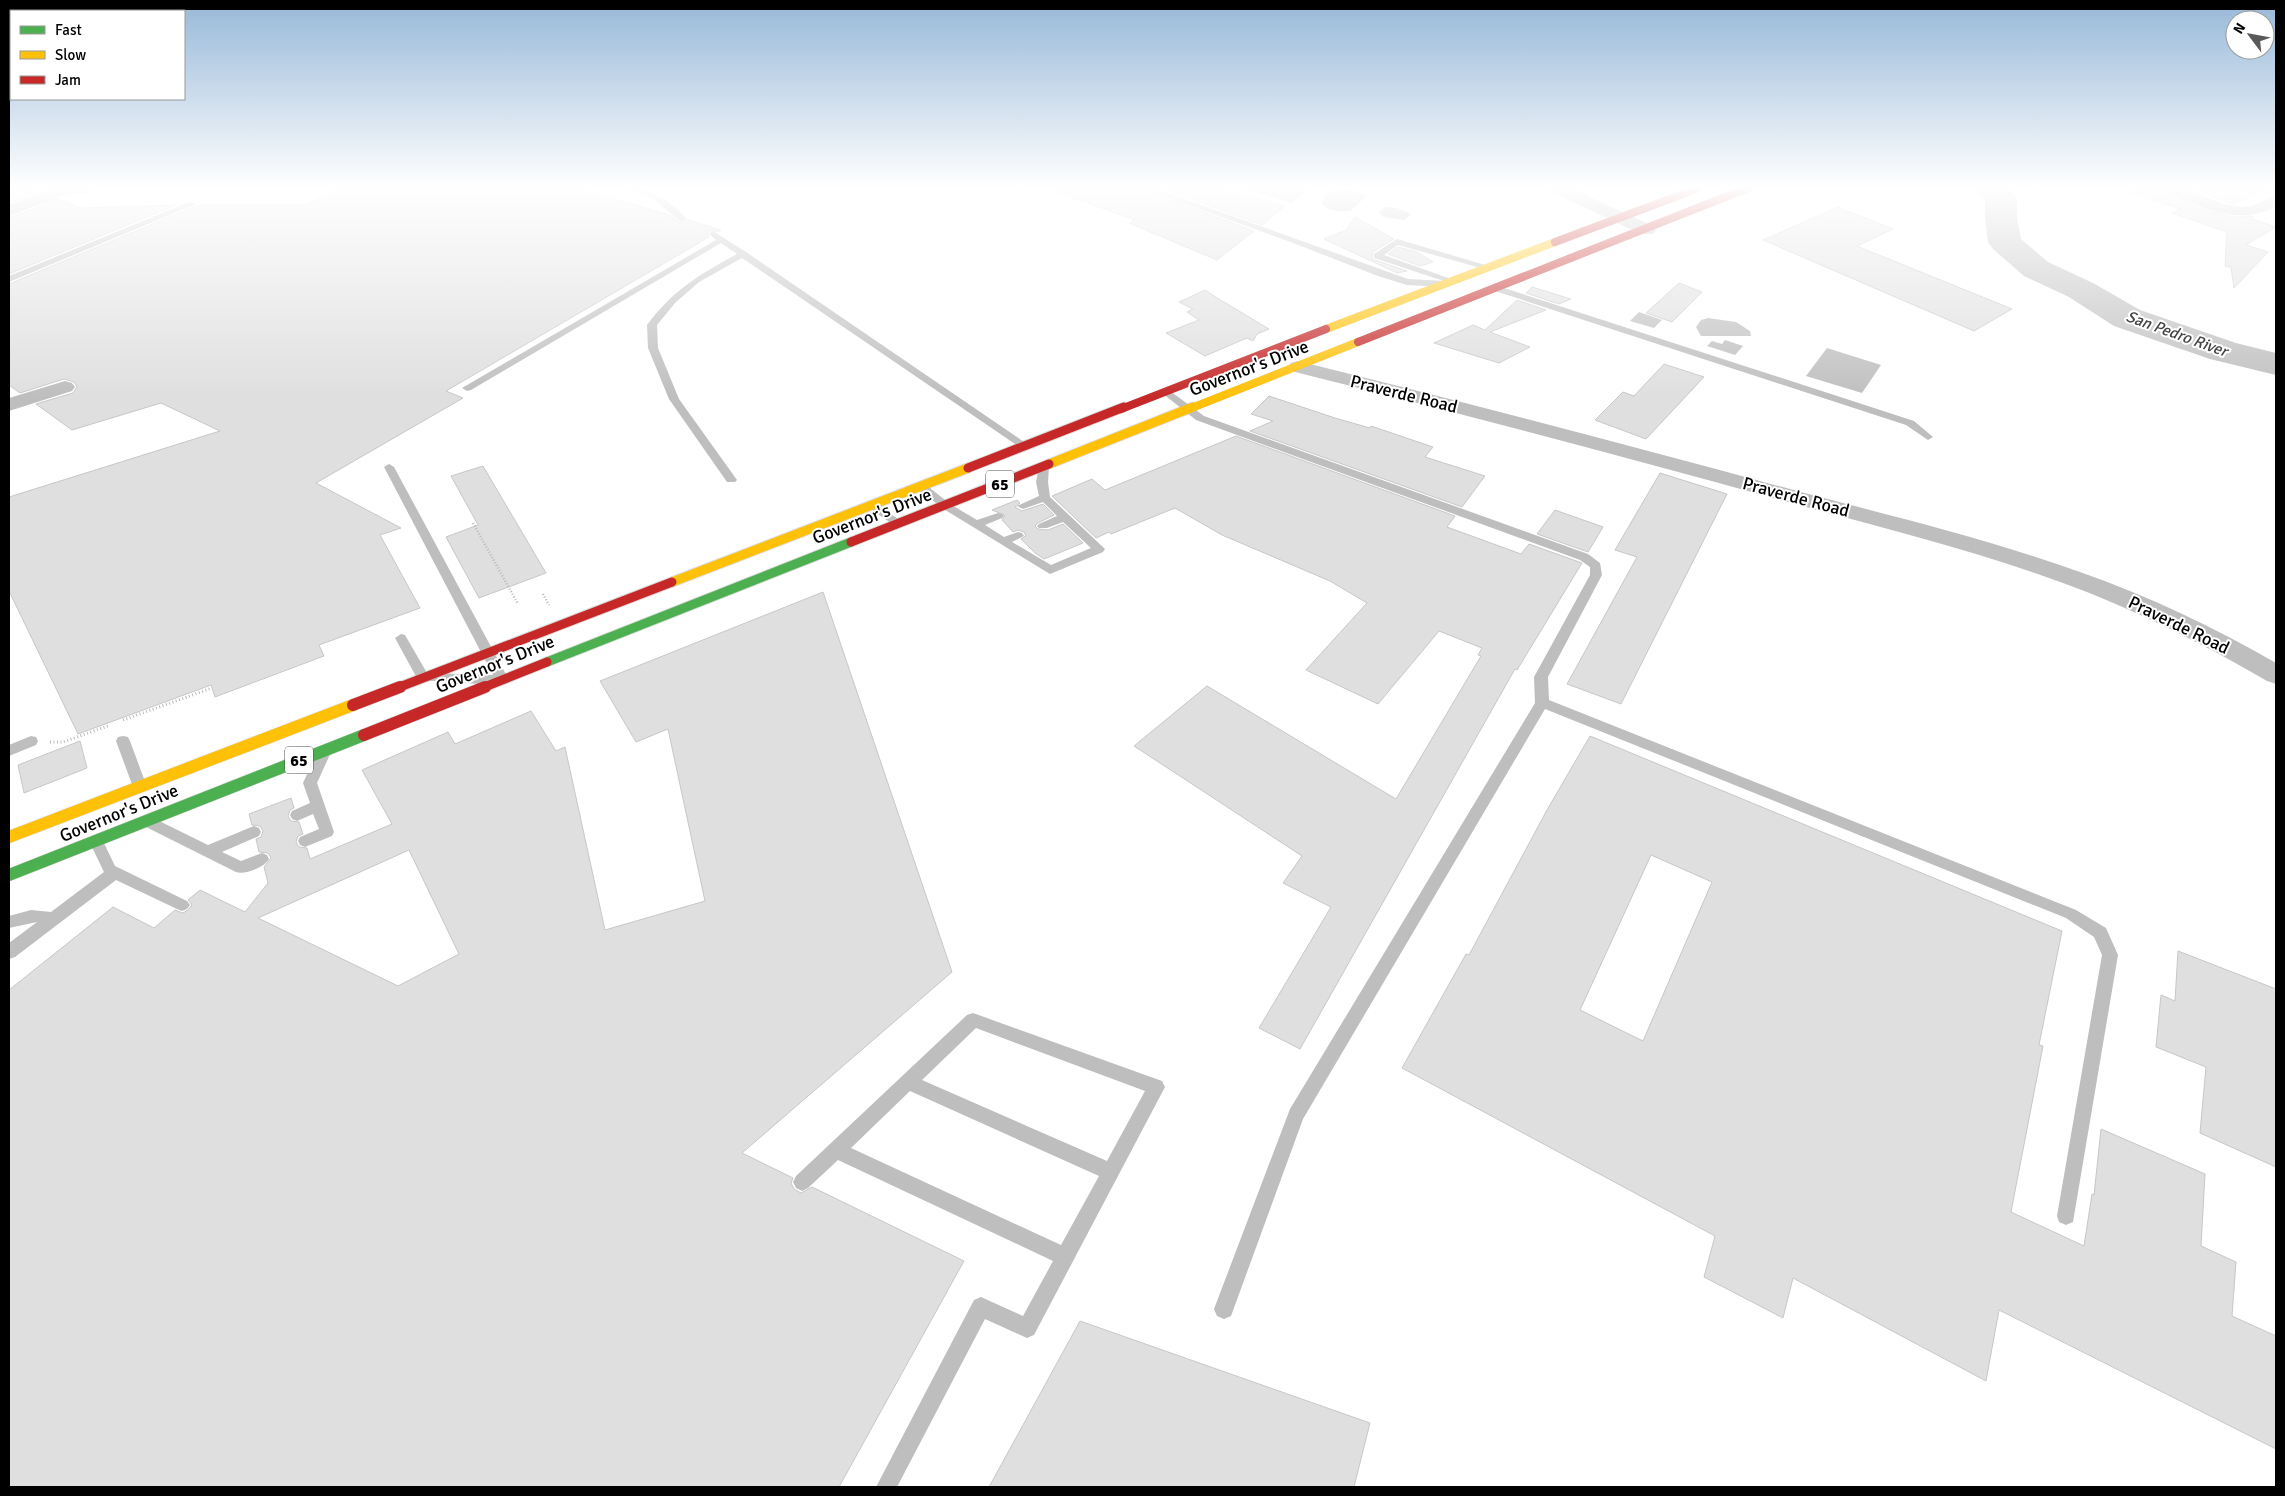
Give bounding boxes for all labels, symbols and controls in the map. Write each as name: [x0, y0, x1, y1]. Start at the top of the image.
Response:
legend: [10, 10, 185, 100]
north arrow: [2225, 10, 2275, 60]
text: N: [2230, 20, 2249, 37]
text: Fast: [55, 21, 82, 39]
text: Slow: [55, 46, 86, 64]
text: Jam: [55, 71, 81, 89]
water label: San Pedro River: [2123, 306, 2232, 362]
street label: Governor's Drive: [1186, 335, 1312, 401]
street label: Praverde Road: [1348, 370, 1460, 418]
road number: 65: [986, 470, 1014, 498]
street label: Praverde Road: [1740, 472, 1852, 522]
street label: Governor's Drive: [809, 483, 935, 549]
street label: Praverde Road: [2125, 591, 2233, 659]
street label: Governor's Drive: [432, 630, 558, 698]
road number: 65: [285, 746, 313, 774]
street label: Governor's Drive: [56, 779, 182, 847]

